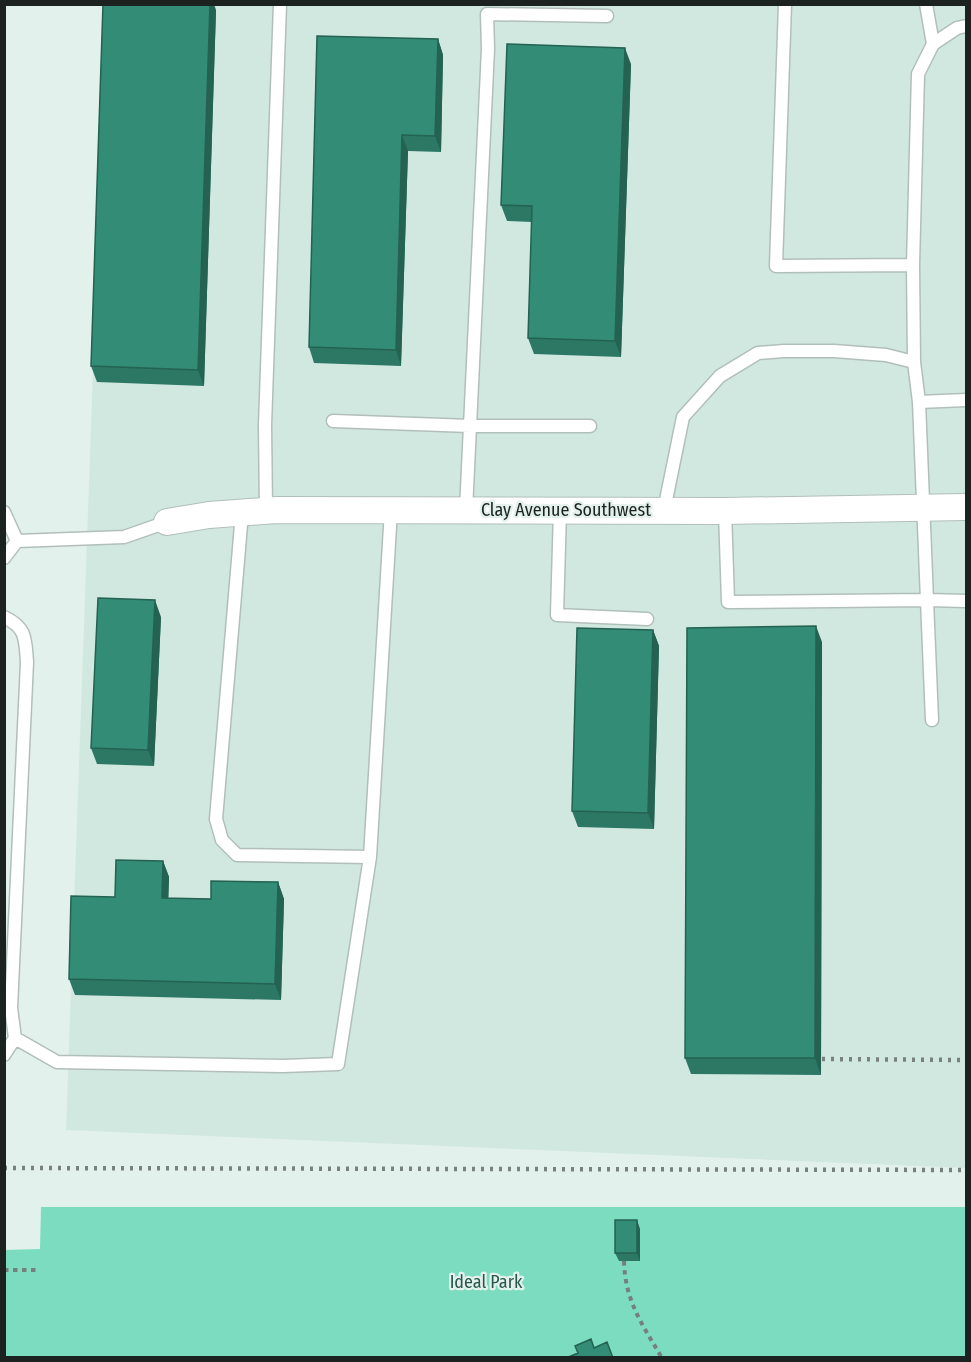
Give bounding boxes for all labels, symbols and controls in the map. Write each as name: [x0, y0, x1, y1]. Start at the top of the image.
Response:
street label: Clay Avenue Southwest: [481, 499, 651, 521]
park label: Ideal Park: [450, 1271, 523, 1293]

